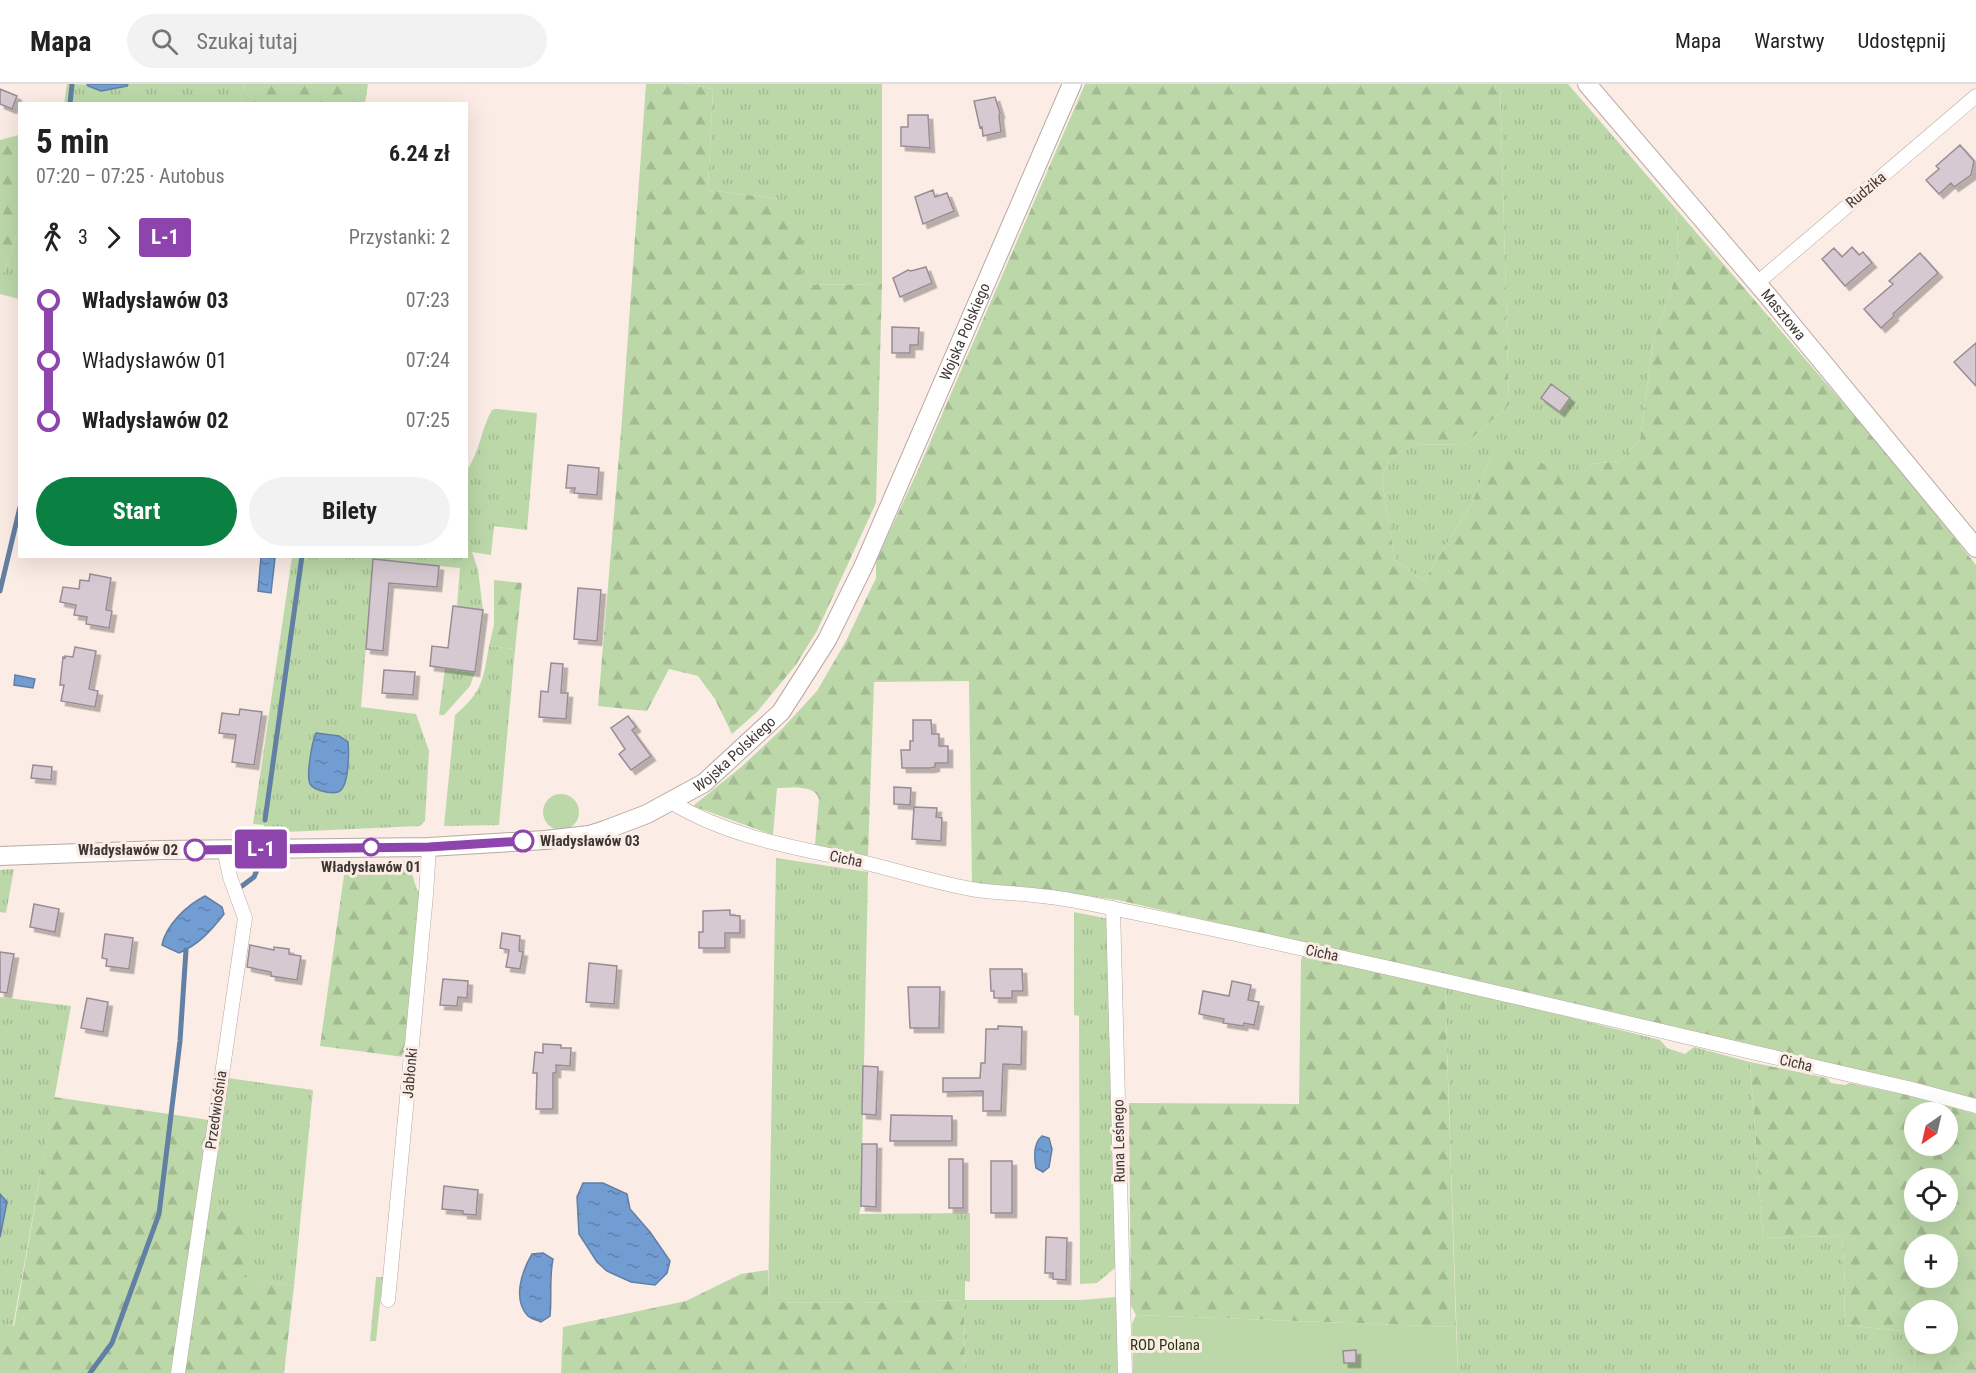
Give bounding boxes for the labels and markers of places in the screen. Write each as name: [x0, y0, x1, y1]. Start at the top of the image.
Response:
marker: Władysławów 03: [512, 830, 534, 852]
place label: Władysławów 03: [540, 832, 640, 850]
marker: Władysławów 01: [362, 838, 380, 856]
marker: Władysławów 02: [184, 839, 206, 861]
place label: Władysławów 02: [78, 841, 178, 859]
place label: Władysławów 01: [321, 858, 421, 876]

